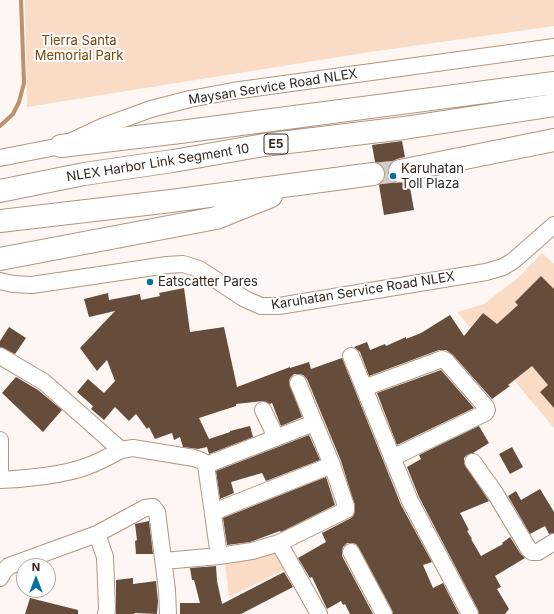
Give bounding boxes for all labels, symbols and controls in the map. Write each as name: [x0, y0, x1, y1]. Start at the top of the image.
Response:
park label: Tierra Santa Memorial Park: [35, 33, 123, 64]
street label: Maysan Service Road NLEX: [188, 66, 358, 108]
road number: E5: [264, 134, 288, 154]
street label: NLEX Harbor Link Segment 10: [66, 141, 250, 185]
place label: Karuhatan Toll Plaza: [401, 161, 464, 192]
marker: Karuhatan Toll Plaza: [388, 171, 398, 181]
street label: Karuhatan Service Road NLEX: [270, 269, 456, 313]
place label: Eatscatter Pares: [158, 274, 258, 290]
marker: Eatscatter Pares: [145, 277, 155, 287]
north arrow: [16, 558, 56, 598]
text: N: [32, 560, 40, 574]

